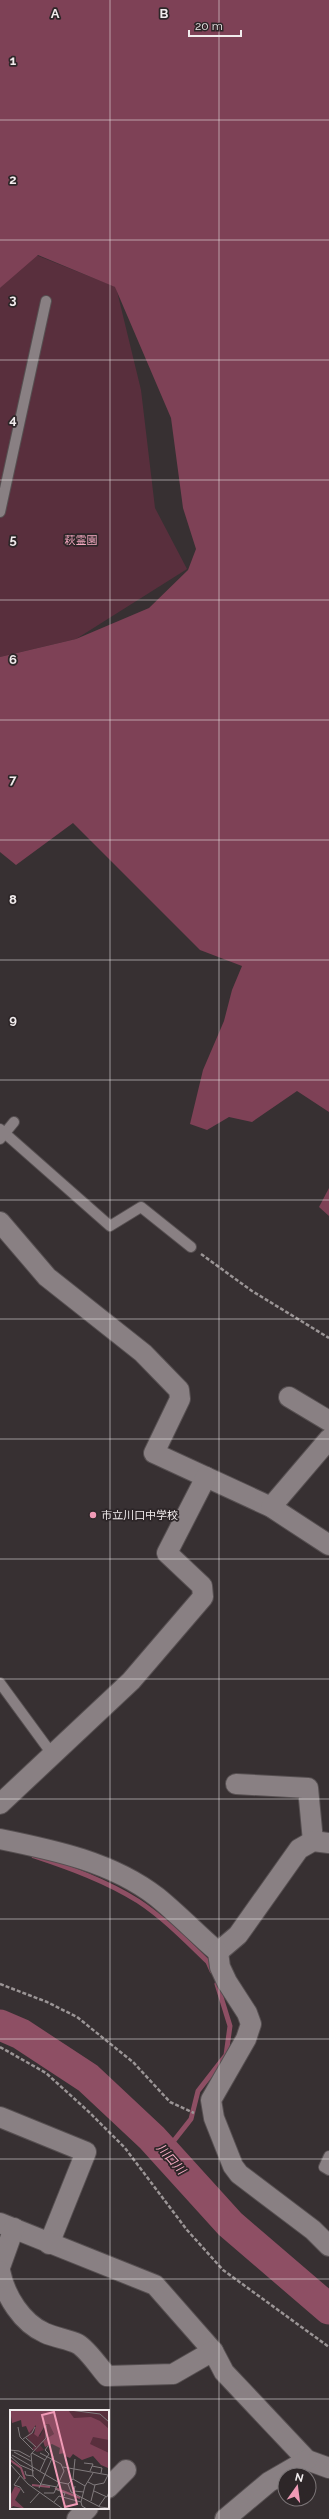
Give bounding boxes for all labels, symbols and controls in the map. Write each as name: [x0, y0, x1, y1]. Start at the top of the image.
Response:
text: A: [51, 6, 60, 21]
text: B: [160, 6, 169, 21]
scale bar: [189, 12, 241, 38]
text: 20 m: [195, 19, 223, 33]
text: 1: [10, 53, 17, 68]
text: 2: [9, 172, 17, 187]
text: 3: [9, 292, 17, 307]
text: 4: [9, 412, 17, 427]
text: 5: [9, 532, 17, 547]
park label: 萩霊園: [65, 534, 98, 547]
text: 6: [9, 652, 17, 667]
text: 7: [9, 772, 17, 787]
text: 8: [9, 892, 17, 907]
text: 9: [9, 1012, 17, 1027]
place label: 市立川口中学校: [101, 1509, 178, 1522]
marker: 市立川口中学校: [88, 1510, 98, 1520]
water label: 川口川: [154, 2141, 190, 2179]
inset map: [10, 2410, 109, 2509]
north arrow: [277, 2467, 317, 2507]
text: N: [294, 2470, 305, 2485]

